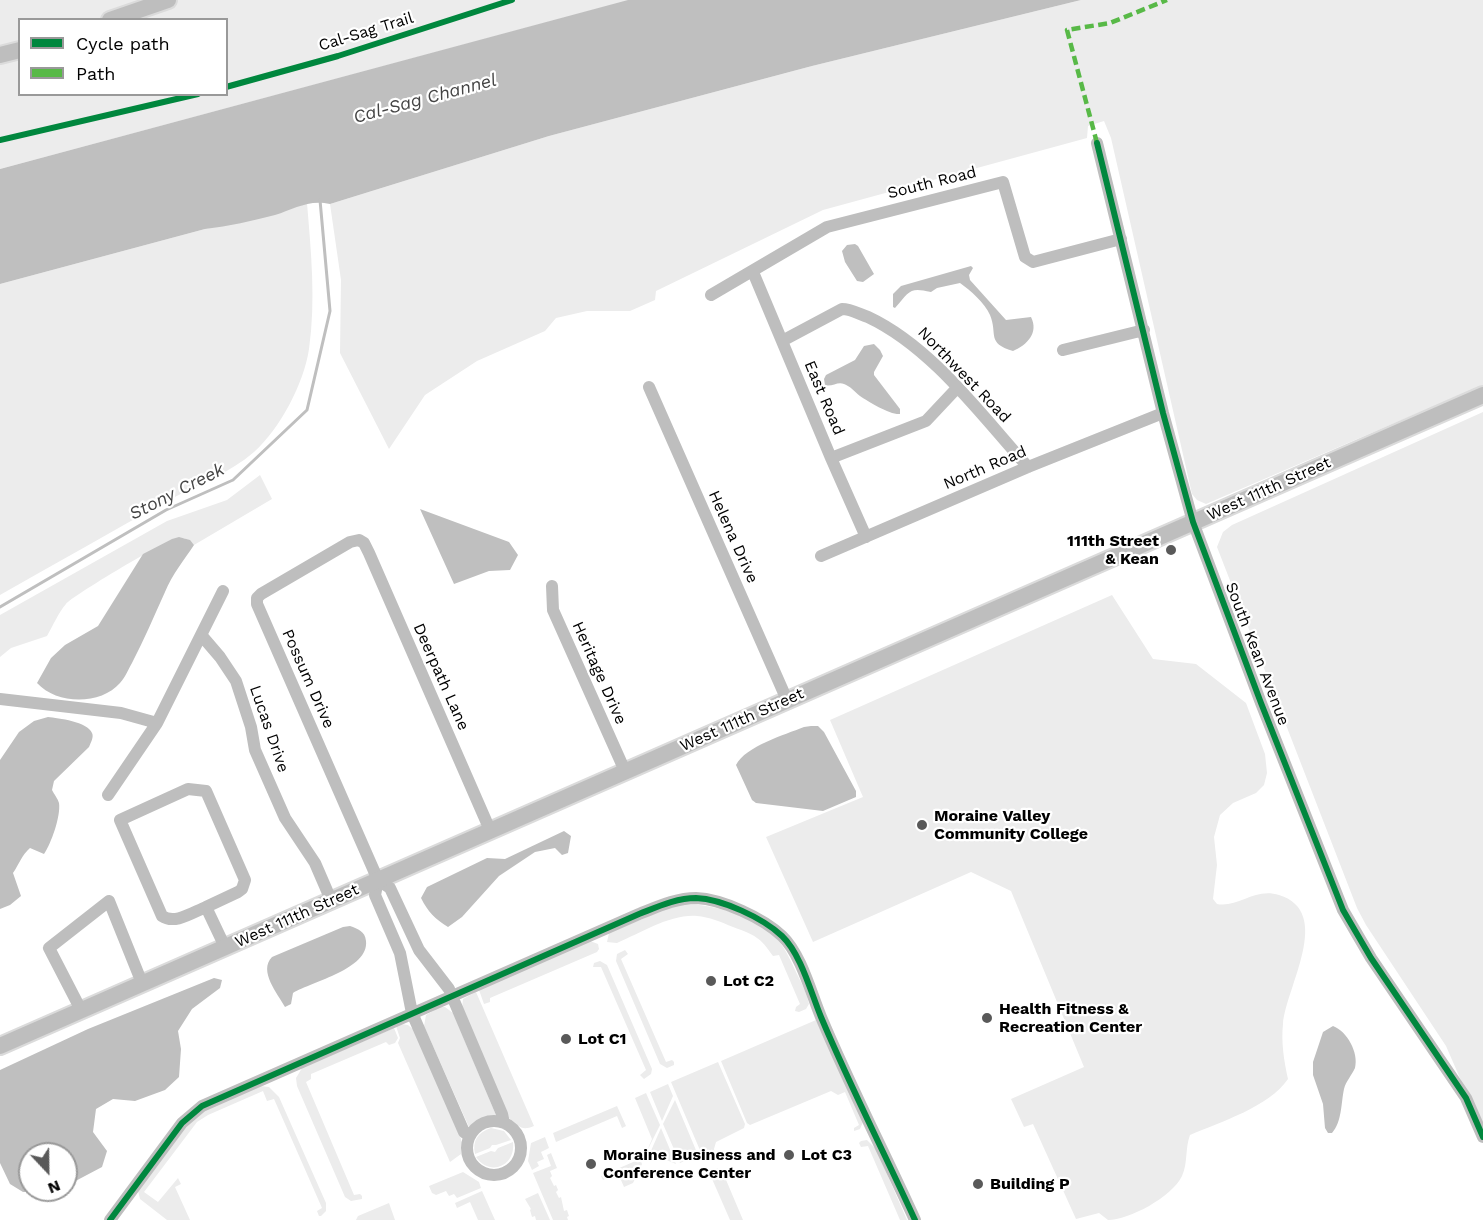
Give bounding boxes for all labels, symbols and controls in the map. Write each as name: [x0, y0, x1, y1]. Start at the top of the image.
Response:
street label: Cal-Sag Trail: [316, 8, 416, 56]
legend: [18, 18, 228, 96]
text: Cycle path: [76, 33, 170, 54]
text: Path: [76, 63, 116, 84]
water label: Cal-Sag Channel: [351, 69, 499, 129]
street label: South Road: [886, 163, 978, 203]
street label: Northwest Road: [913, 323, 1015, 427]
street label: East Road: [800, 358, 848, 438]
street label: North Road: [941, 442, 1029, 494]
street label: West 111th Street: [1204, 453, 1334, 525]
water label: Stony Creek: [126, 459, 228, 525]
street label: Helena Drive: [704, 488, 762, 586]
place label: 111th Street & Kean: [1067, 531, 1159, 569]
marker: 111th Street & Kean: [1164, 543, 1178, 557]
street label: South Kean Avenue: [1221, 580, 1293, 728]
street label: Heritage Drive: [568, 619, 630, 727]
street label: Deerpath Lane: [409, 621, 473, 733]
street label: Possum Drive: [278, 626, 338, 732]
street label: Lucas Drive: [245, 683, 293, 775]
street label: West 111th Street: [677, 684, 807, 756]
place label: Moraine Valley Community College: [934, 806, 1088, 844]
marker: Moraine Valley Community College: [915, 818, 929, 832]
street label: West 111th Street: [232, 880, 362, 952]
place label: Lot C2: [723, 971, 774, 991]
marker: Lot C2: [704, 974, 718, 988]
place label: Health Fitness & Recreation Center: [999, 999, 1142, 1037]
marker: Health Fitness & Recreation Center: [980, 1011, 994, 1025]
place label: Lot C1: [578, 1029, 626, 1049]
marker: Lot C1: [559, 1032, 573, 1046]
north arrow: [18, 1142, 78, 1202]
place label: Moraine Business and Conference Center: [603, 1145, 776, 1183]
place label: Lot C3: [801, 1145, 852, 1165]
marker: Lot C3: [782, 1148, 796, 1162]
marker: Moraine Business and Conference Center: [584, 1157, 598, 1171]
place label: Building P: [990, 1174, 1070, 1194]
text: N: [45, 1176, 63, 1198]
marker: Building P: [971, 1177, 985, 1191]

